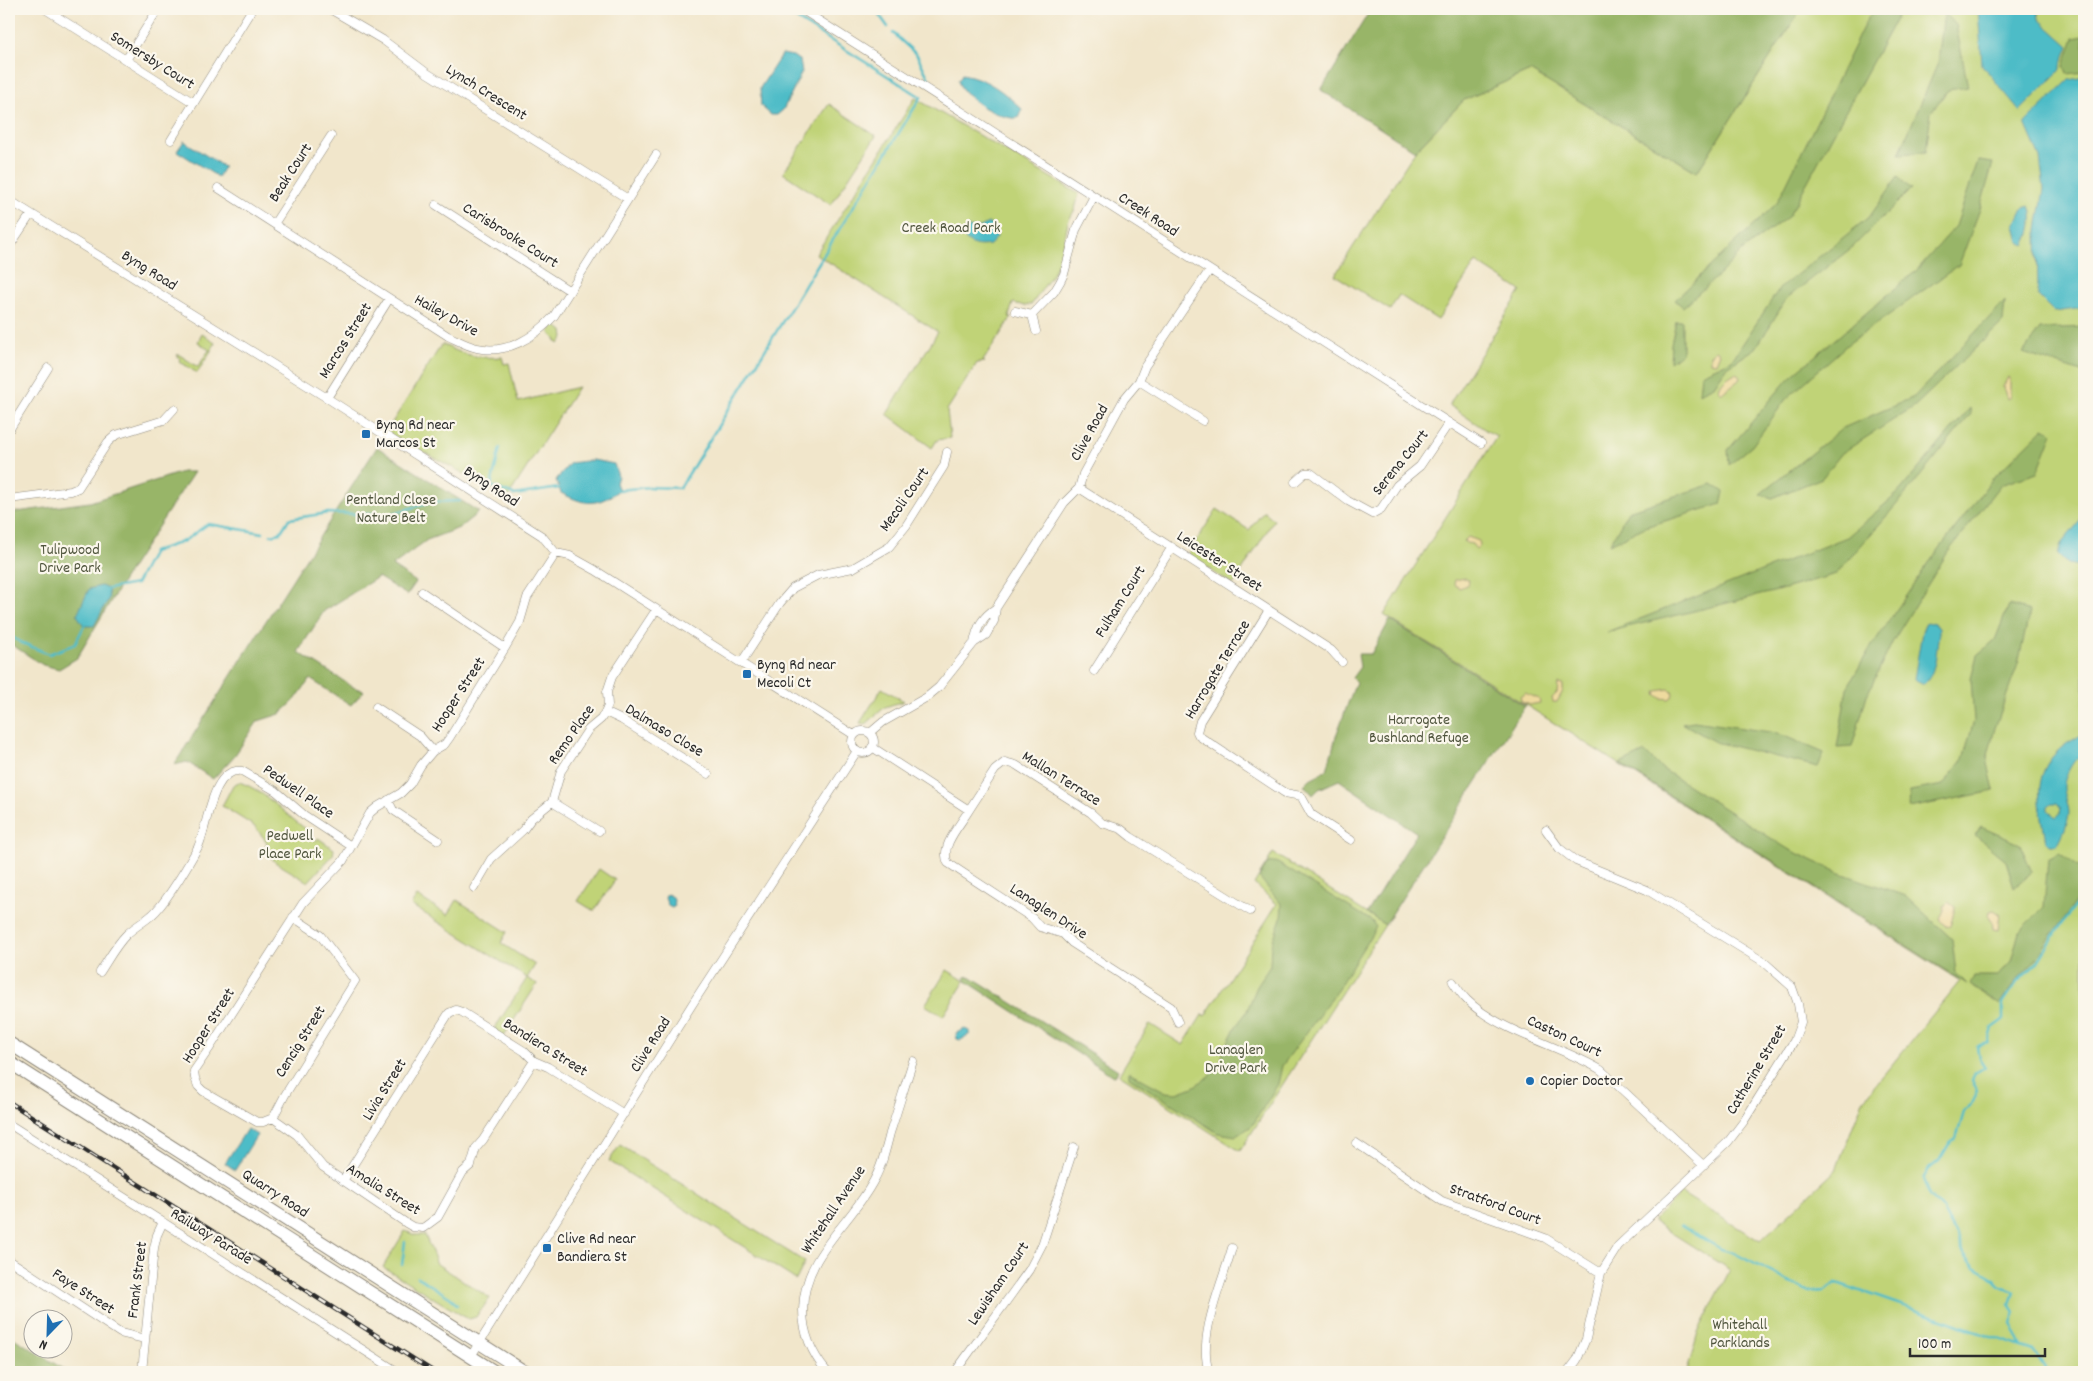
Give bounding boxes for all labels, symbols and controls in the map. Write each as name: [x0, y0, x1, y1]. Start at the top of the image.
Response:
street label: Somersby Court: [105, 26, 199, 96]
street label: Lynch Crescent: [441, 59, 531, 127]
street label: Beak Court: [263, 139, 319, 207]
street label: Creek Road: [1113, 187, 1183, 243]
street label: Carisbrooke Court: [458, 197, 562, 275]
park label: Creek Road Park: [902, 217, 1001, 240]
street label: Byng Road: [117, 245, 181, 297]
street label: Hailey Drive: [410, 289, 482, 343]
street label: Marcos Street: [314, 299, 378, 383]
street label: Clive Road: [1065, 400, 1115, 466]
place label: Byng Rd near Marcos St: [376, 414, 455, 455]
street label: Serena Court: [1367, 425, 1435, 501]
marker: Byng Rd near Marcos St: [360, 428, 372, 440]
street label: Byng Road: [459, 460, 523, 514]
street label: Mecoli Court: [874, 463, 936, 537]
park label: Pentland Close Nature Belt: [346, 489, 436, 530]
street label: Leicester Street: [1172, 526, 1266, 598]
park label: Tulipwood Drive Park: [39, 539, 101, 580]
street label: Fulham Court: [1090, 561, 1152, 642]
street label: Harrogate Terrace: [1179, 616, 1257, 724]
street label: Hooper Street: [426, 653, 492, 737]
place label: Byng Rd near Mecoli Ct: [757, 654, 836, 695]
marker: Byng Rd near Mecoli Ct: [741, 668, 753, 680]
street label: Dalmaso Close: [620, 698, 708, 764]
street label: Remo Place: [543, 700, 601, 770]
park label: Harrogate Bushland Refuge: [1369, 709, 1469, 750]
street label: Mallan Terrace: [1017, 746, 1105, 812]
street label: Pedwell Place: [258, 759, 338, 825]
park label: Pedwell Place Park: [259, 825, 321, 866]
street label: Lanaglen Drive: [1005, 878, 1091, 946]
street label: Hooper Street: [177, 984, 241, 1068]
street label: Cencig Street: [270, 1001, 332, 1083]
street label: Caston Court: [1523, 1010, 1605, 1064]
street label: Bandiera Street: [498, 1013, 592, 1083]
street label: Clive Road: [625, 1013, 677, 1077]
street label: Catherine Street: [1721, 1020, 1793, 1119]
park label: Lanaglen Drive Park: [1205, 1039, 1267, 1080]
street label: Livia Street: [357, 1055, 413, 1125]
place label: Copier Doctor: [1540, 1070, 1623, 1093]
marker: Copier Doctor: [1524, 1075, 1536, 1087]
street label: Amalia Street: [341, 1158, 425, 1222]
street label: Whitehall Avenue: [796, 1161, 872, 1259]
street label: Quarry Road: [237, 1164, 313, 1224]
street label: Stratford Court: [1446, 1178, 1544, 1232]
street label: Railway Parade: [166, 1203, 256, 1271]
place label: Clive Rd near Bandiera St: [557, 1228, 636, 1269]
street label: Lewisham Court: [962, 1237, 1036, 1331]
street label: Frank Street: [122, 1240, 154, 1320]
marker: Clive Rd near Bandiera St: [541, 1242, 553, 1254]
street label: Faye Street: [47, 1263, 119, 1321]
north arrow: [22, 1308, 72, 1358]
park label: Whitehall Parklands: [1710, 1314, 1770, 1355]
scale bar: [1910, 1326, 2046, 1358]
text: N: [37, 1334, 51, 1355]
text: 100 m: [1918, 1334, 1951, 1356]

